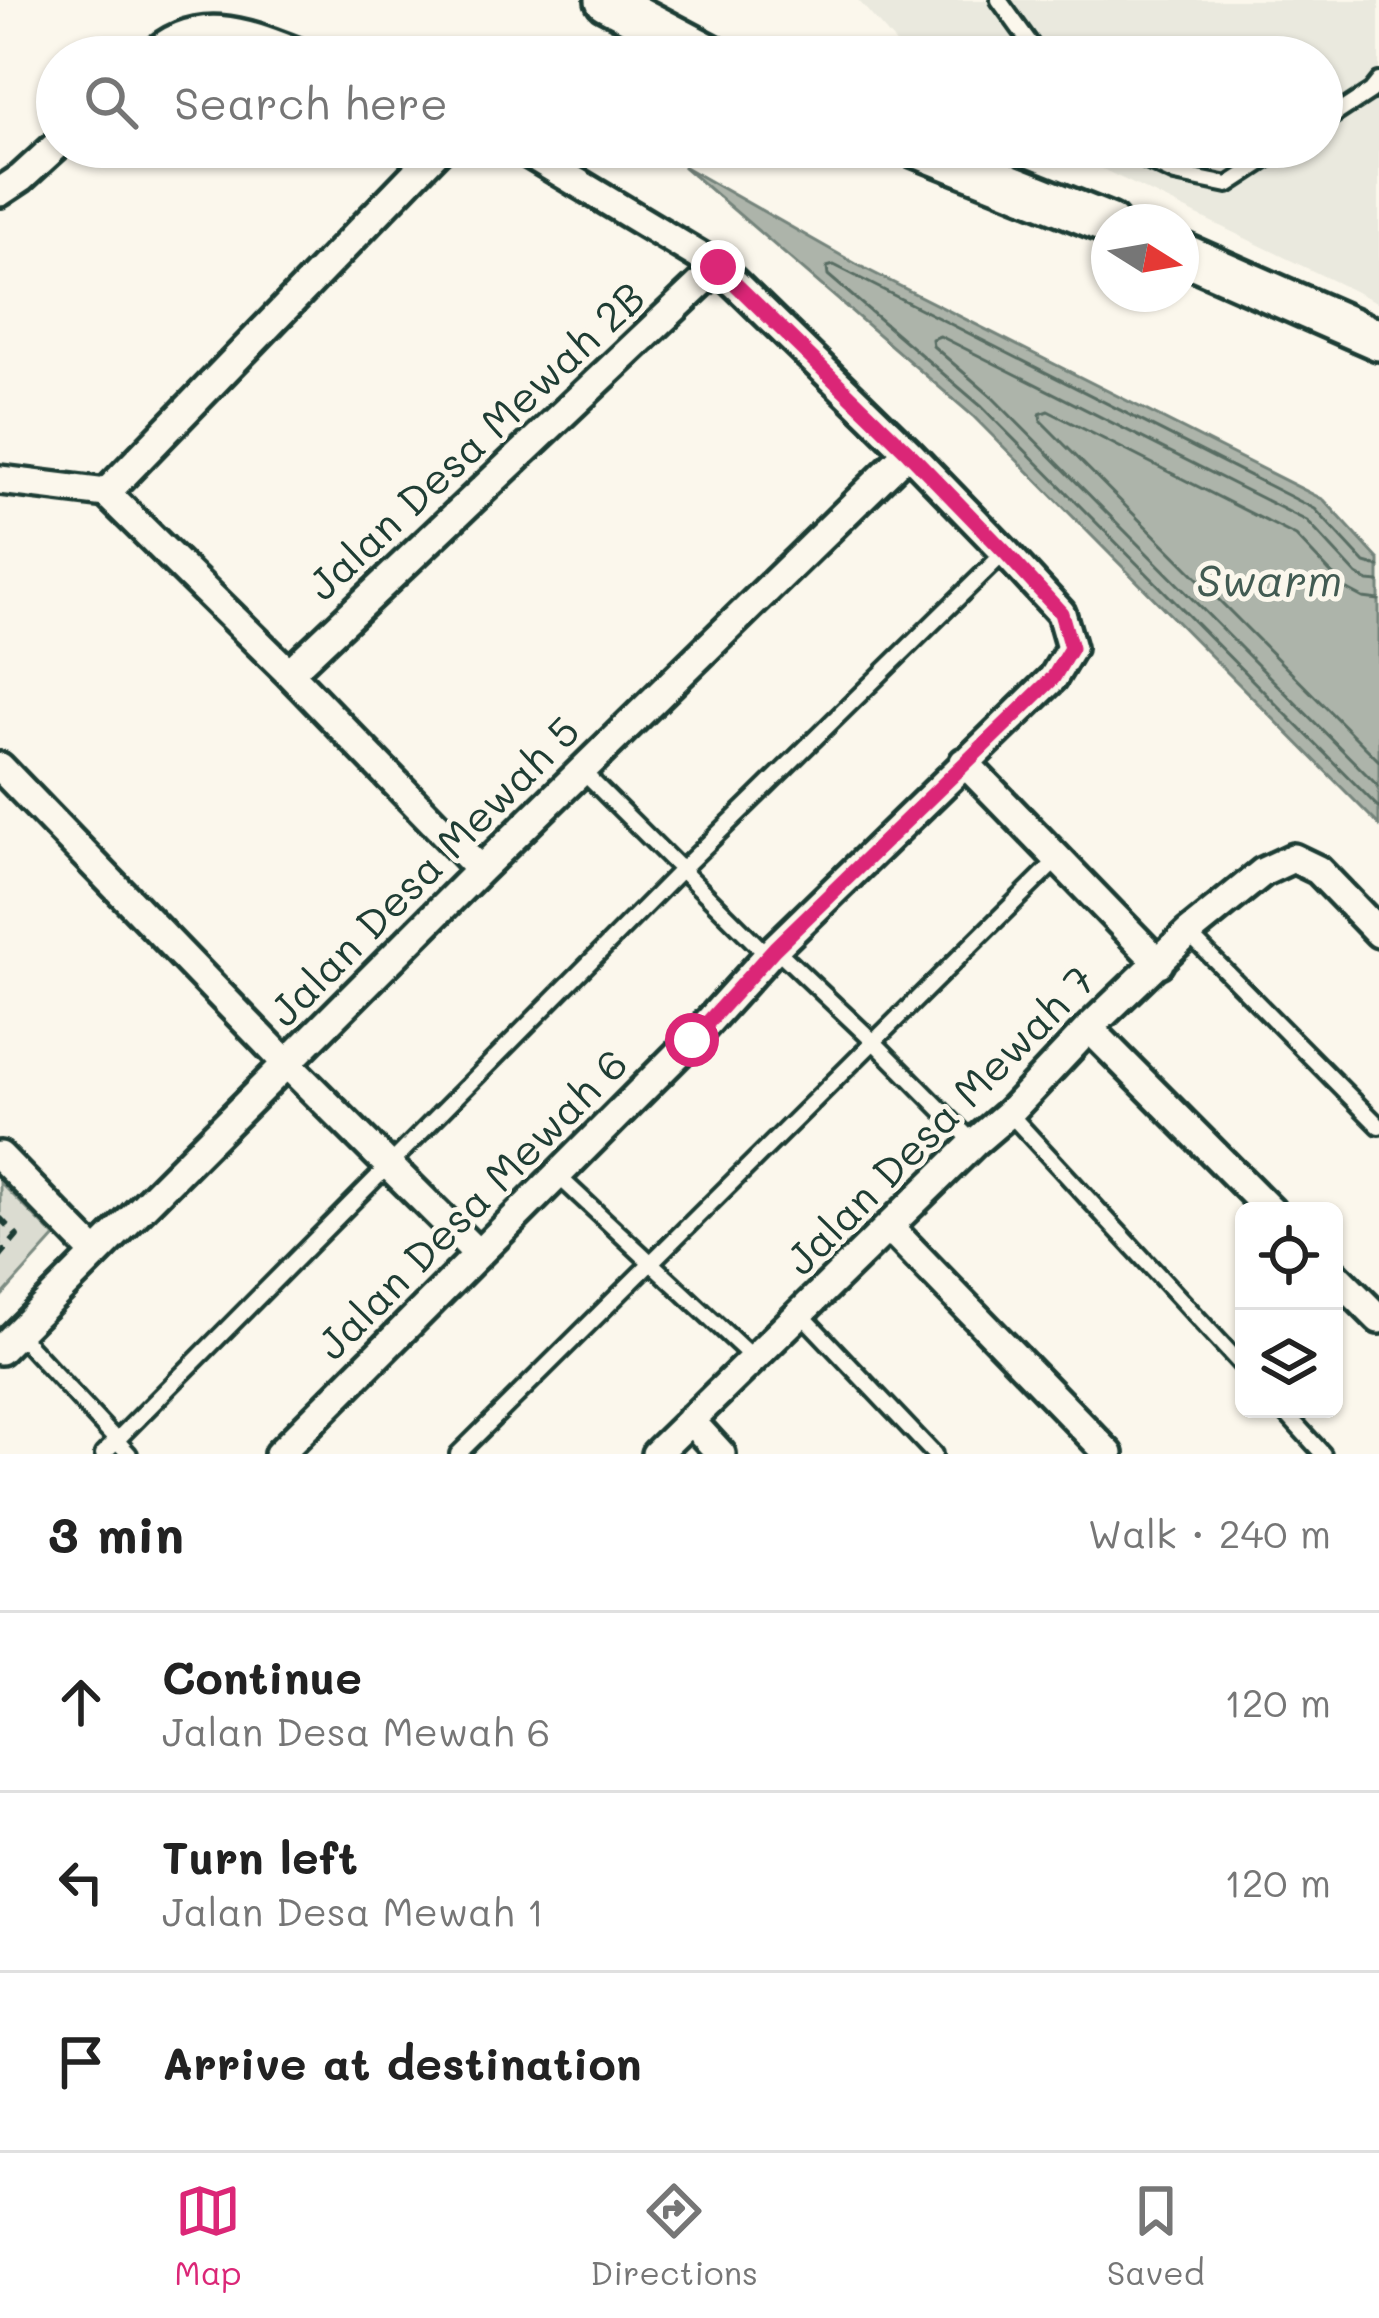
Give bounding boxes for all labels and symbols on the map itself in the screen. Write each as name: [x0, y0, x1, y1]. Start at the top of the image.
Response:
north arrow: [1091, 204, 1199, 312]
route end: [691, 240, 745, 294]
street label: Jalan Desa Mewah 2B: [294, 269, 656, 611]
water label: Swarm: [1196, 550, 1342, 608]
street label: Jalan Desa Mewah 5: [256, 703, 590, 1037]
street label: Jalan Desa Mewah 7: [772, 952, 1106, 1286]
route start: [665, 1013, 719, 1067]
street label: Jalan Desa Mewah 6: [304, 1036, 638, 1370]

